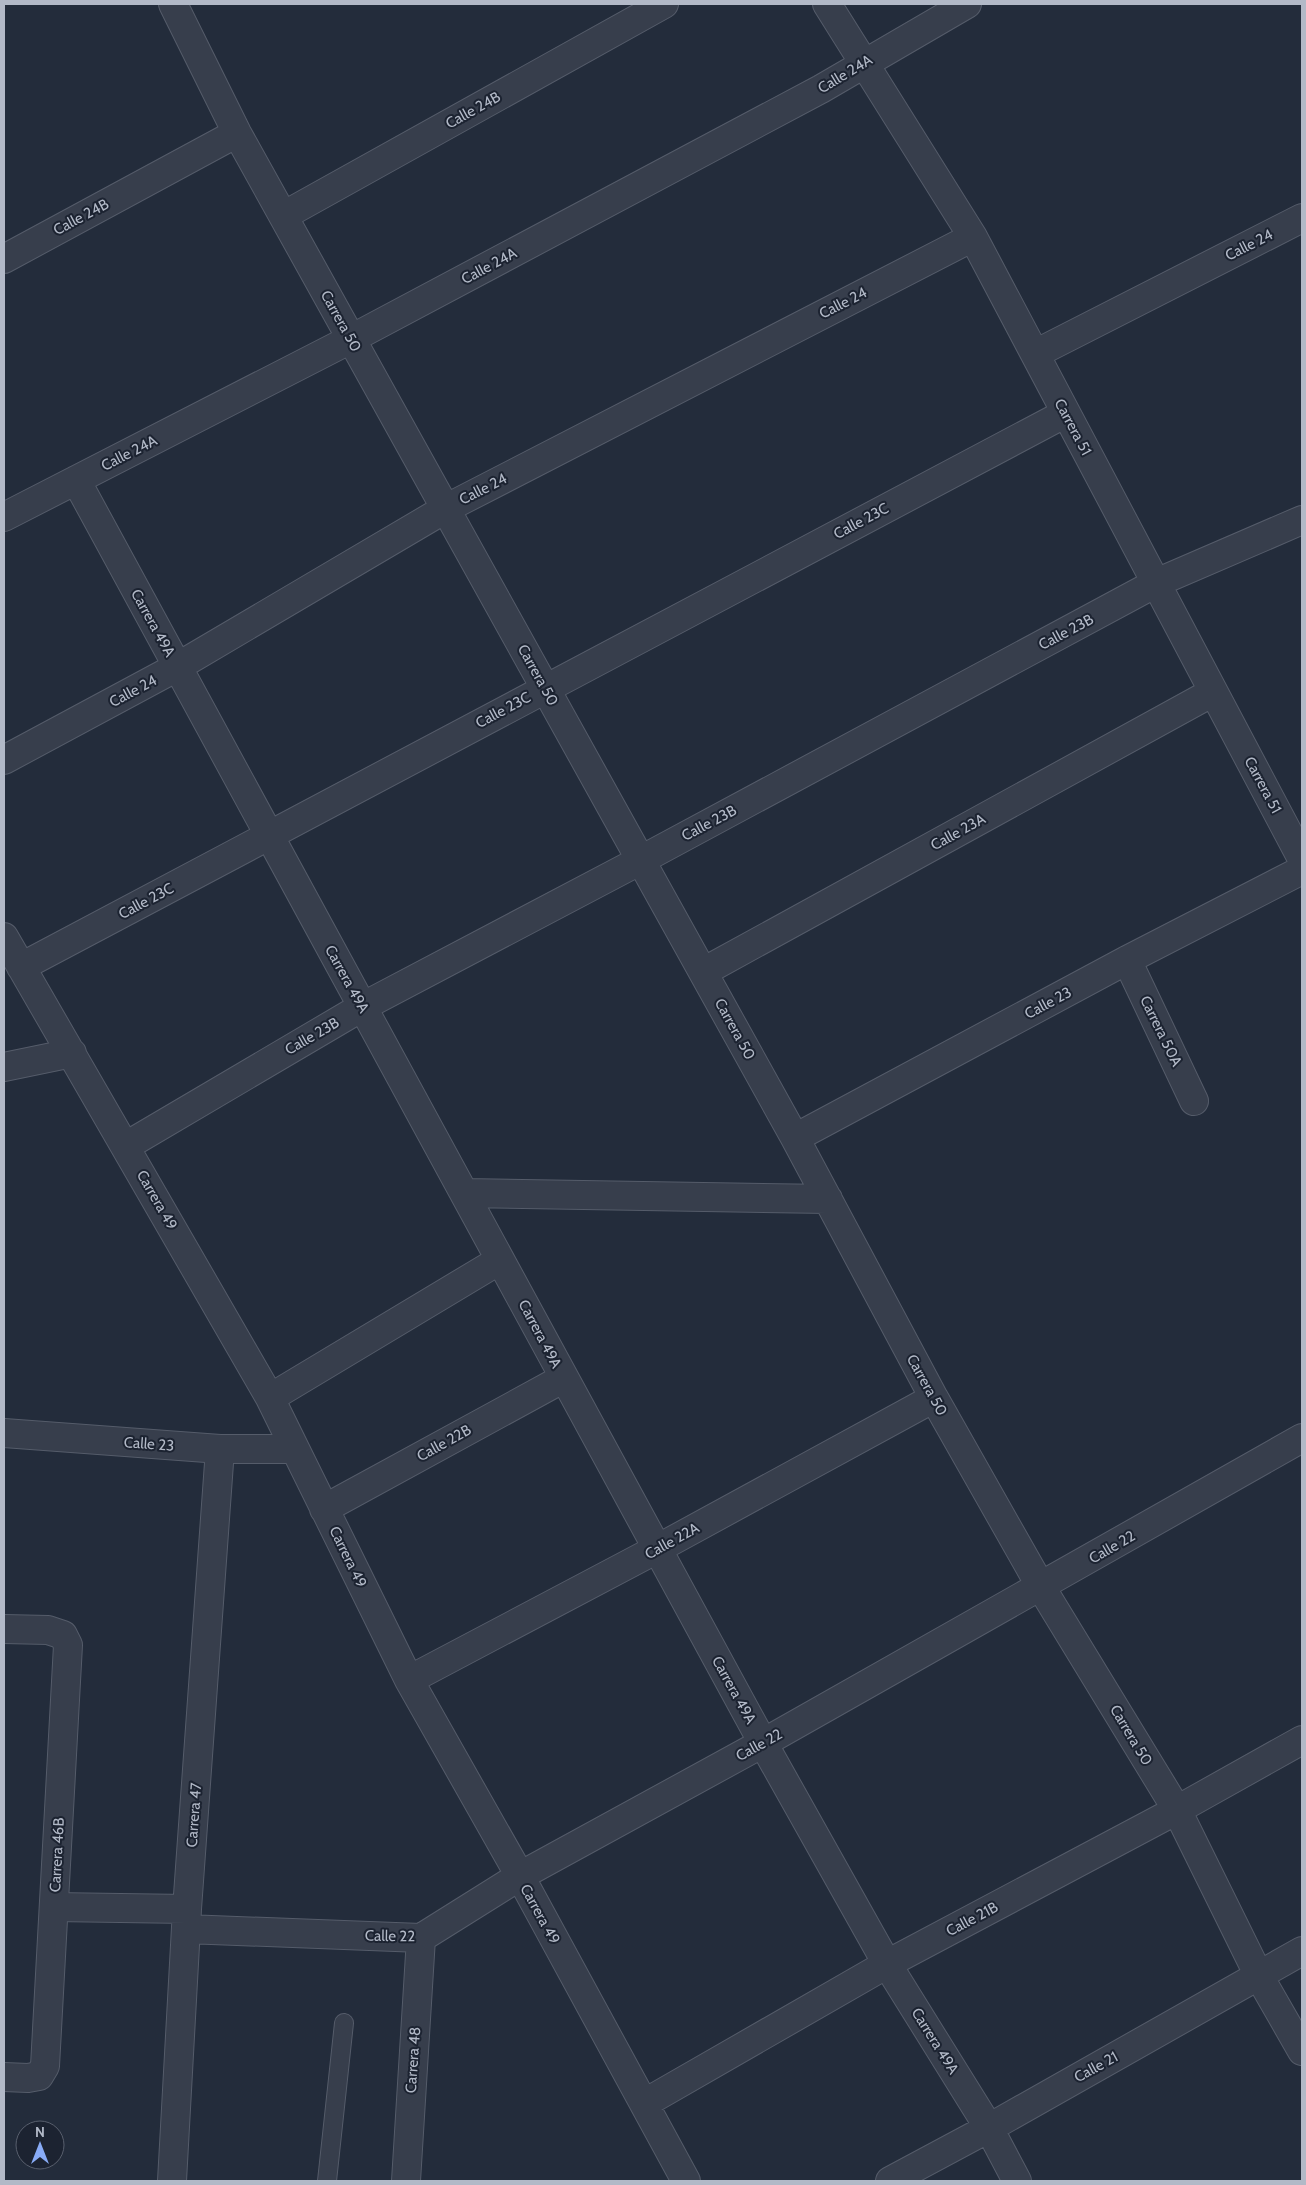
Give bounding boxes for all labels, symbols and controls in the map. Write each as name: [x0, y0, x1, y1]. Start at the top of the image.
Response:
street label: Calle 24A: [815, 50, 876, 97]
street label: Calle 24B: [442, 88, 504, 132]
street label: Calle 24B: [50, 195, 112, 239]
street label: Calle 24: [1222, 225, 1276, 265]
street label: Calle 24A: [458, 244, 520, 288]
street label: Calle 24: [816, 283, 870, 323]
street label: Carrera 50: [317, 287, 365, 355]
street label: Carrera 51: [1051, 396, 1095, 458]
street label: Calle 24A: [98, 431, 161, 475]
street label: Calle 24: [456, 469, 510, 509]
street label: Calle 23C: [830, 499, 892, 543]
street label: Carrera 49A: [127, 586, 179, 661]
street label: Calle 23B: [1036, 610, 1096, 654]
street label: Carrera 50: [514, 641, 562, 709]
street label: Calle 24: [106, 671, 160, 711]
street label: Calle 23C: [472, 688, 534, 732]
street label: Carrera 51: [1241, 754, 1285, 816]
street label: Calle 23B: [679, 801, 739, 845]
street label: Calle 23A: [928, 809, 989, 854]
street label: Calle 23C: [115, 879, 177, 923]
street label: Carrera 49A: [321, 942, 373, 1017]
street label: Calle 23: [1021, 983, 1075, 1023]
street label: Carrera 50A: [1136, 993, 1186, 1070]
street label: Carrera 50: [711, 995, 759, 1063]
street label: Calle 23B: [282, 1013, 342, 1059]
street label: Carrera 49: [133, 1167, 181, 1233]
street label: Carrera 49A: [515, 1297, 566, 1372]
street label: Carrera 50: [903, 1351, 951, 1419]
street label: Calle 22B: [414, 1421, 474, 1465]
street label: Calle 23: [123, 1433, 175, 1455]
street label: Calle 22A: [642, 1518, 703, 1563]
street label: Carrera 49: [325, 1523, 371, 1591]
street label: Calle 22: [1086, 1527, 1138, 1567]
street label: Carrera 49A: [708, 1653, 760, 1728]
street label: Carrera 50: [1106, 1702, 1156, 1768]
street label: Calle 22: [733, 1725, 785, 1765]
street label: Carrera 47: [183, 1782, 205, 1848]
street label: Carrera 46B: [46, 1817, 68, 1893]
street label: Carrera 49: [516, 1881, 564, 1947]
street label: Calle 21B: [943, 1898, 1001, 1940]
street label: Calle 22: [365, 1927, 415, 1945]
street label: Carrera 49A: [908, 2005, 963, 2078]
street label: Carrera 48: [402, 2026, 424, 2094]
street label: Calle 21: [1071, 2048, 1121, 2086]
north arrow: [15, 2120, 65, 2170]
text: N: [35, 2123, 45, 2141]

